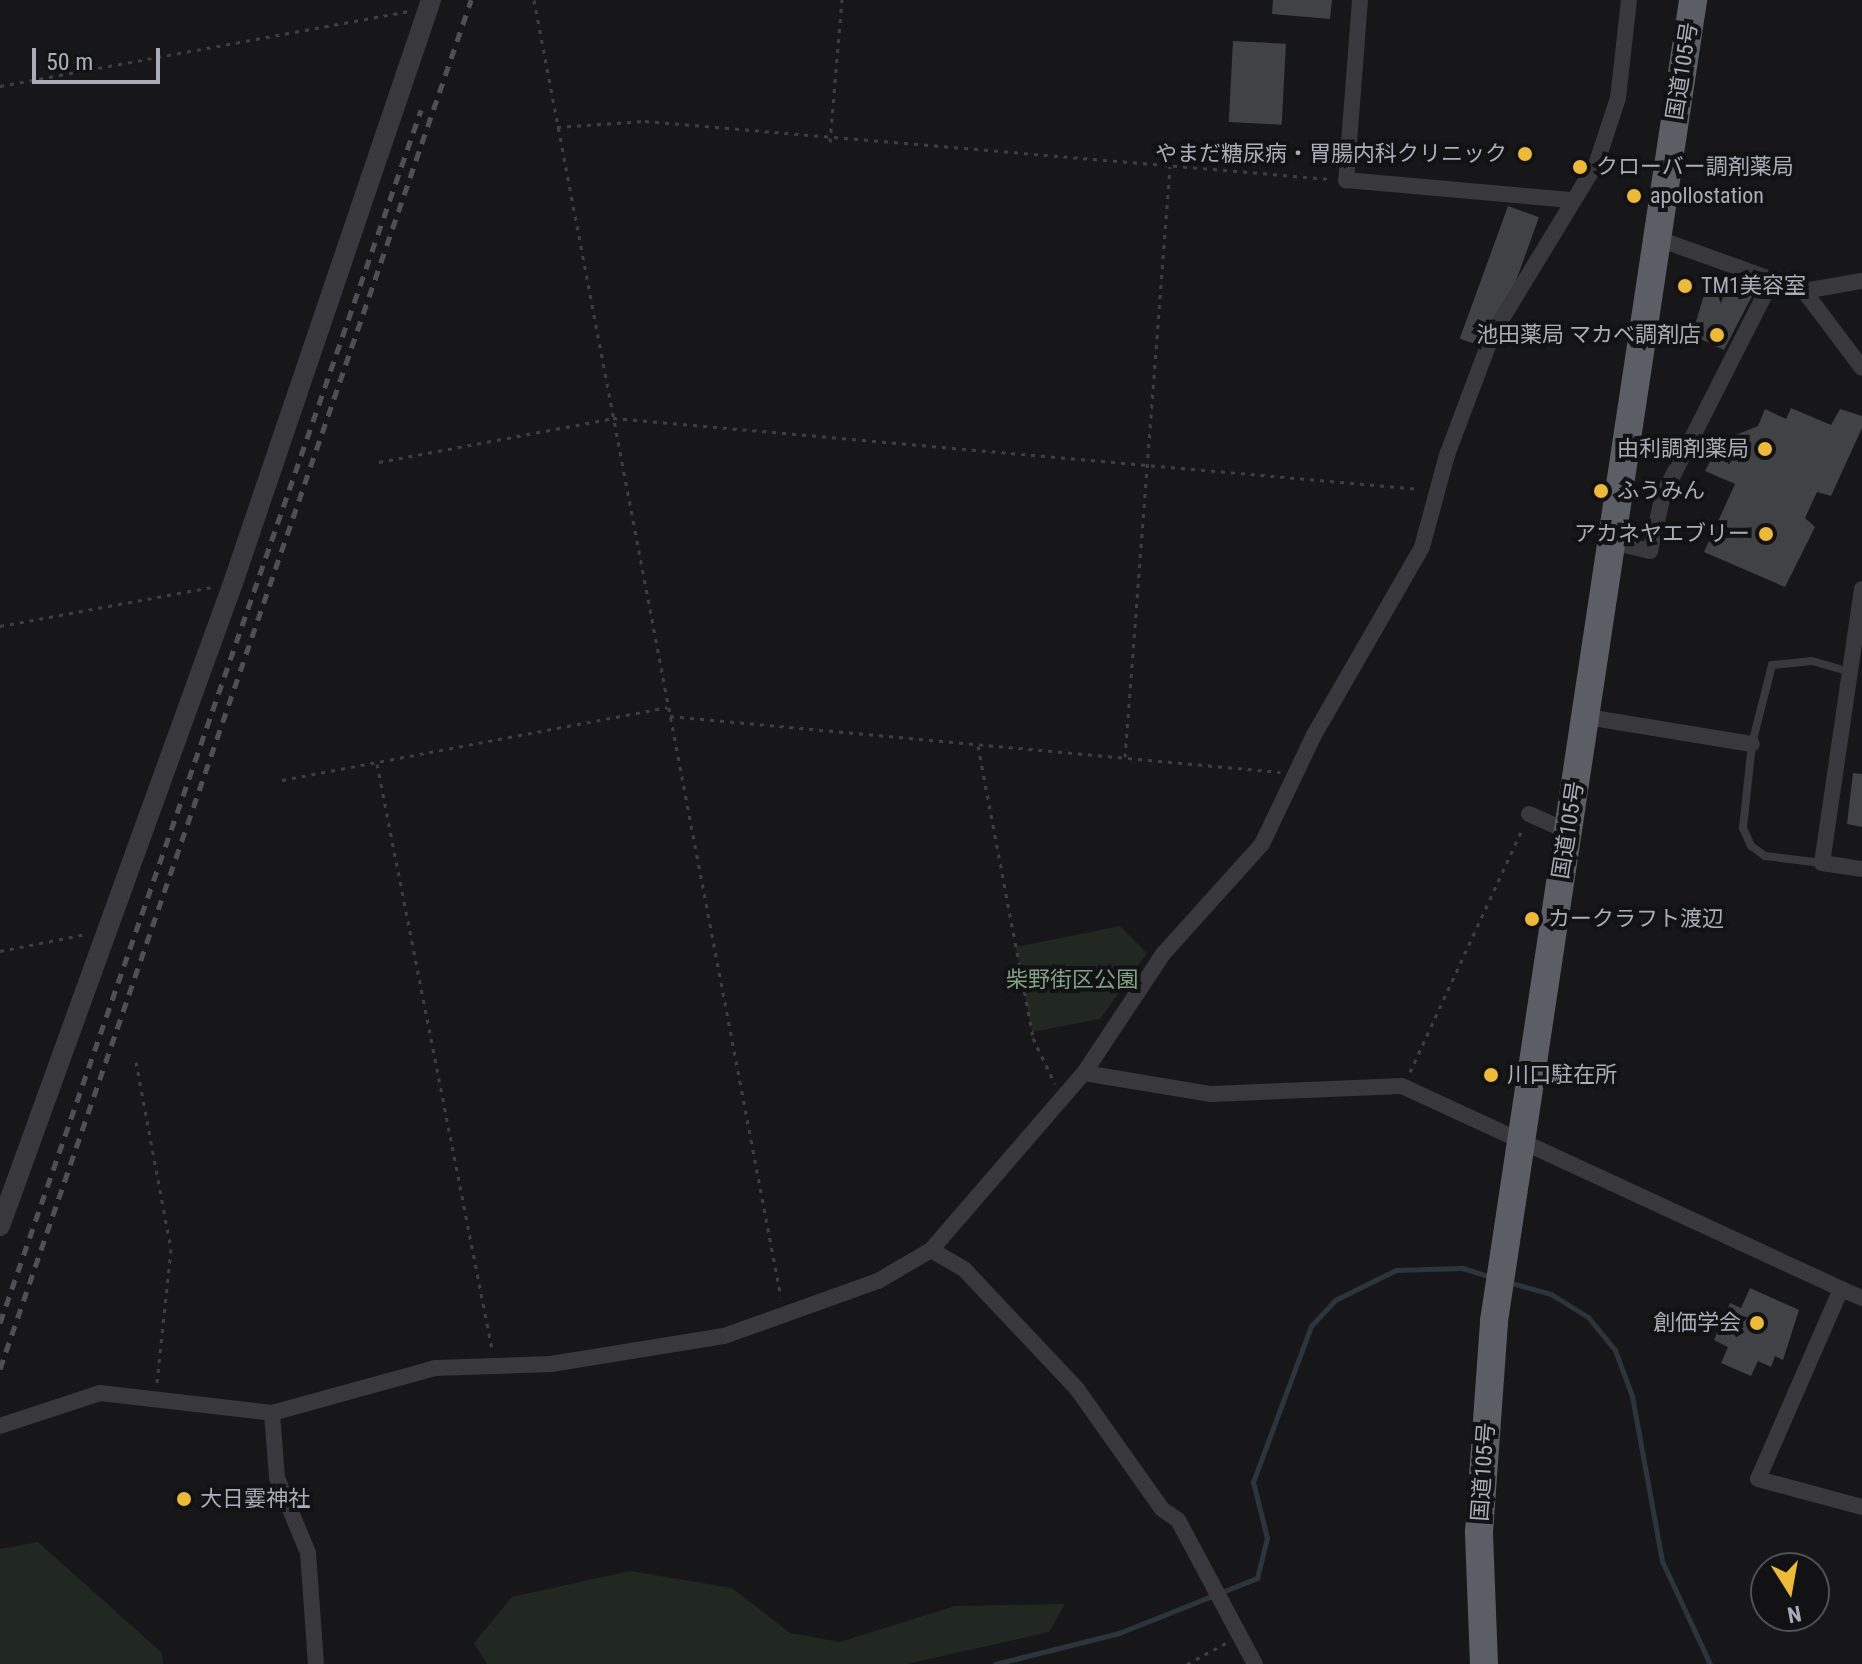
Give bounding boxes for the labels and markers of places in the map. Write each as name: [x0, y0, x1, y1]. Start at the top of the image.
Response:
place label: やまだ糖尿病・胃腸内科クリニック: [1155, 141, 1507, 167]
marker: やまだ糖尿病・胃腸内科クリニック: [1514, 143, 1536, 165]
place label: クローバー調剤薬局: [1596, 154, 1794, 180]
marker: クローバー調剤薬局: [1571, 158, 1589, 176]
place label: apollostation: [1650, 183, 1764, 209]
marker: apollostation: [1625, 187, 1643, 205]
place label: TM1美容室: [1701, 273, 1806, 299]
marker: TM1美容室: [1676, 277, 1694, 295]
place label: 池田薬局 マカベ調剤店: [1476, 322, 1701, 348]
marker: 池田薬局 マカベ調剤店: [1708, 326, 1726, 344]
place label: 由利調剤薬局: [1617, 436, 1749, 462]
marker: 由利調剤薬局: [1756, 440, 1774, 458]
place label: ふうみん: [1617, 478, 1705, 504]
marker: ふうみん: [1592, 482, 1610, 500]
place label: アカネヤエブリー: [1574, 521, 1750, 547]
marker: アカネヤエブリー: [1757, 525, 1775, 543]
place label: カークラフト渡辺: [1548, 906, 1724, 932]
marker: カークラフト渡辺: [1523, 910, 1541, 928]
place label: 川口駐在所: [1507, 1062, 1617, 1088]
marker: 川口駐在所: [1482, 1066, 1500, 1084]
place label: 創価学会: [1653, 1310, 1741, 1336]
marker: 創価学会: [1748, 1314, 1766, 1332]
place label: 大日霎神社: [200, 1486, 310, 1512]
marker: 大日霎神社: [175, 1490, 193, 1508]

